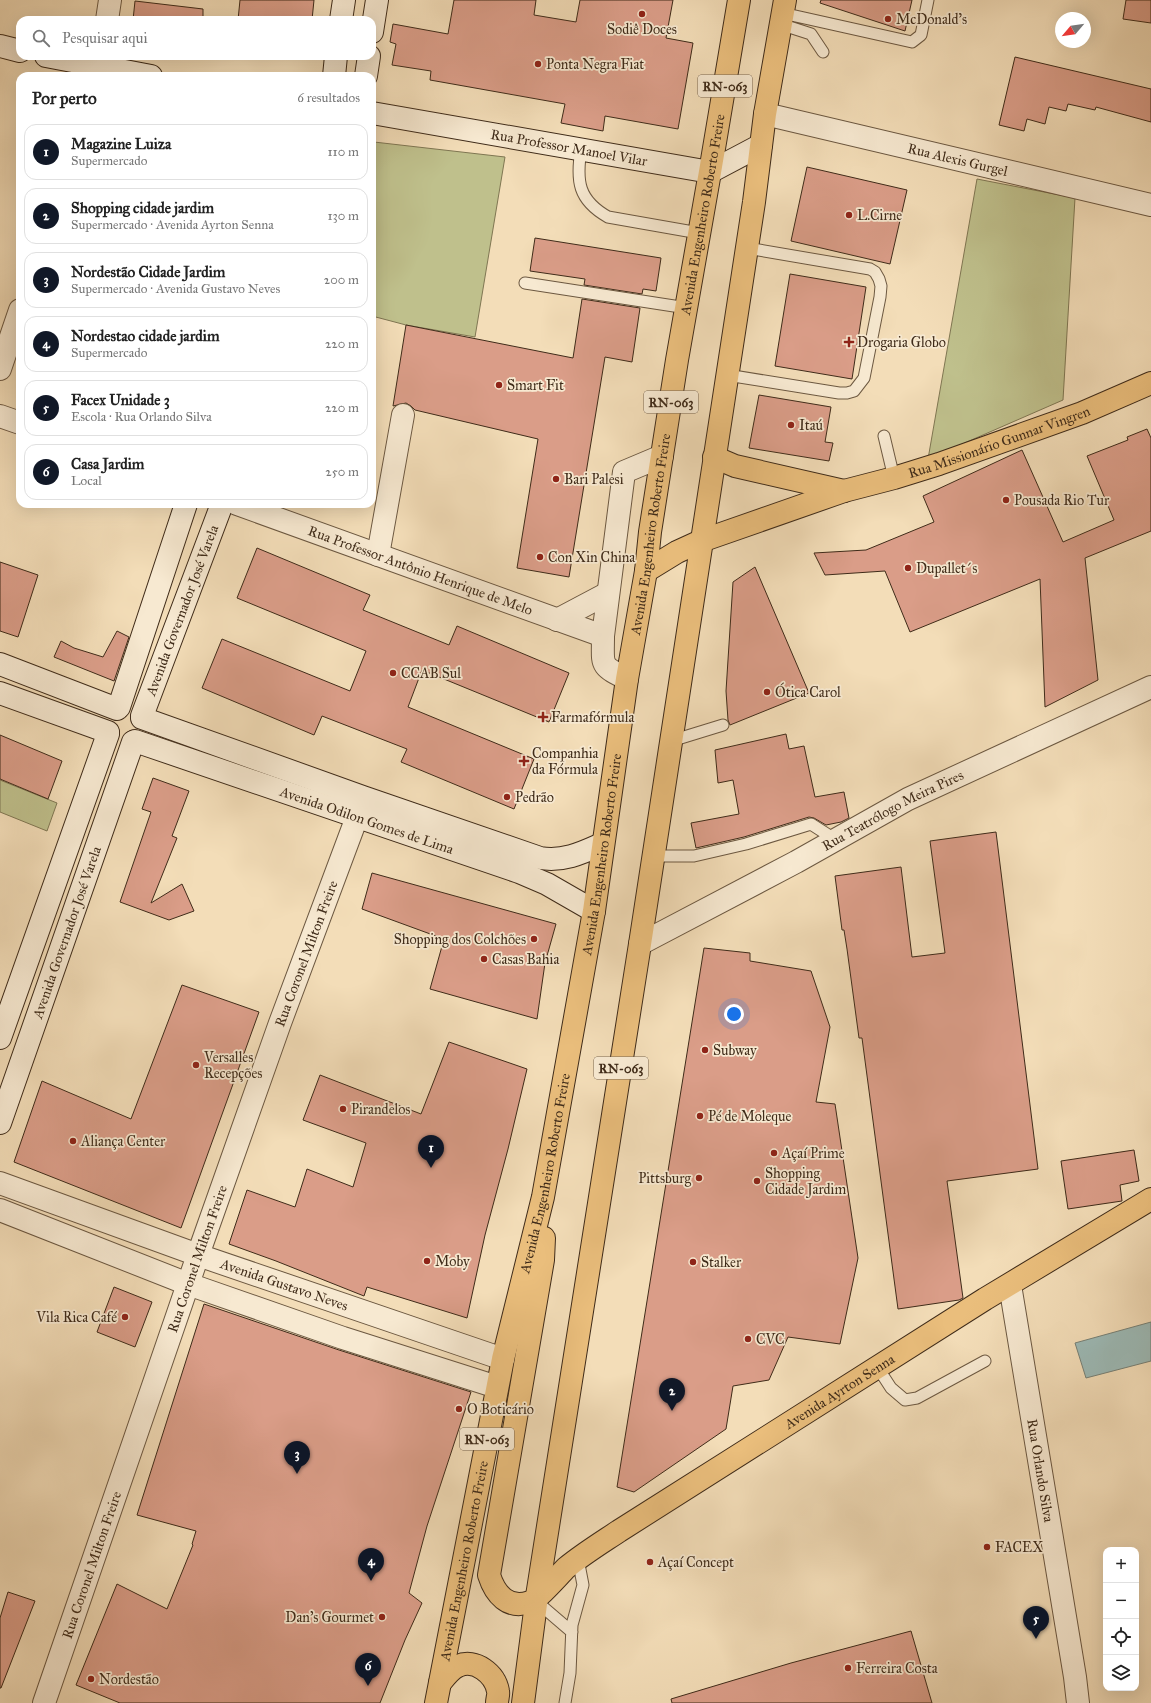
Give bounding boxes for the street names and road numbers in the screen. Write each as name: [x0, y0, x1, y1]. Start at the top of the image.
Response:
road number: RN-063: [698, 75, 752, 97]
street label: Avenida Engenheiro Roberto Freire: [677, 113, 729, 317]
street label: Rua Professor Manoel Vilar: [489, 126, 649, 170]
street label: Rua Alexis Gurgel: [906, 140, 1010, 180]
road number: RN-063: [644, 391, 698, 413]
street label: Rua Missionário Gunnar Vingren: [906, 402, 1093, 482]
street label: Avenida Engenheiro Roberto Freire: [627, 432, 674, 637]
street label: Rua Professor Antônio Henrique de Melo: [306, 522, 535, 619]
street label: Avenida Governador José Varela: [142, 523, 222, 699]
street label: Avenida Engenheiro Roberto Freire: [578, 752, 625, 958]
street label: Rua Teatrólogo Meira Pires: [819, 767, 966, 855]
street label: Avenida Odilon Gomes de Lima: [277, 783, 456, 858]
street label: Avenida Governador José Varela: [29, 844, 105, 1022]
street label: Rua Coronel Milton Freire: [271, 878, 342, 1029]
road number: RN-063: [594, 1057, 648, 1079]
street label: Avenida Engenheiro Roberto Freire: [516, 1072, 574, 1276]
street label: Rua Coronel Milton Freire: [164, 1183, 231, 1335]
street label: Avenida Gustavo Neves: [217, 1255, 350, 1315]
street label: Avenida Ayrton Senna: [781, 1350, 898, 1433]
street label: Rua Orlando Silva: [1023, 1418, 1057, 1524]
road number: RN-063: [460, 1428, 514, 1450]
street label: Avenida Engenheiro Roberto Freire: [436, 1459, 492, 1663]
street label: Rua Coronel Milton Freire: [59, 1489, 125, 1641]

